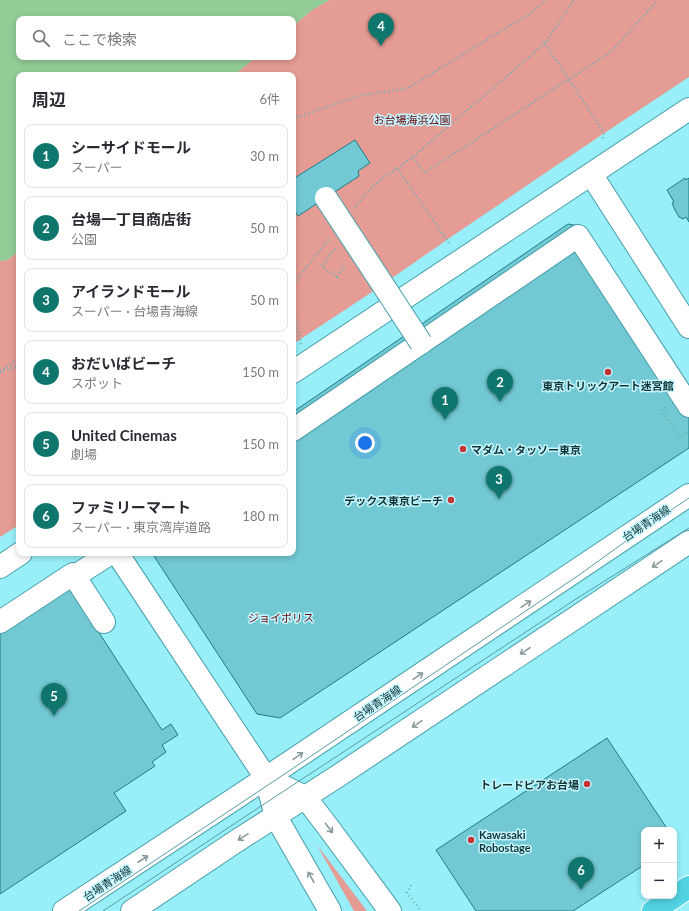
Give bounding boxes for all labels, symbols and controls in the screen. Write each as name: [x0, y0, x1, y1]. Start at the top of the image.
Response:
pin: 4: [368, 13, 394, 46]
search box: [16, 16, 296, 60]
icon: search: [30, 27, 52, 49]
text: ここで検索: [62, 30, 137, 48]
text: 周辺: [32, 89, 66, 110]
text: 6件: [259, 91, 280, 107]
park label: お台場海浜公園: [374, 113, 451, 126]
text: シーサイドモール: [71, 138, 191, 156]
text: 1: [42, 148, 50, 164]
text: 30 m: [250, 148, 279, 164]
text: スーパー: [71, 159, 123, 175]
text: 台場一丁目商店街: [71, 210, 191, 228]
text: 2: [42, 220, 50, 236]
text: 50 m: [250, 220, 279, 236]
text: 公園: [71, 231, 97, 247]
text: アイランドモール: [71, 282, 190, 300]
text: 3: [42, 292, 50, 308]
text: 50 m: [250, 292, 279, 308]
text: スーパー · 台場青海線: [71, 303, 198, 319]
text: おだいばビーチ: [71, 354, 176, 372]
text: 4: [42, 364, 50, 380]
text: 150 m: [242, 364, 279, 380]
marker: 東京トリックアート迷宮館: [603, 367, 613, 377]
pin: 2: [487, 369, 513, 402]
text: スポット: [71, 375, 123, 391]
place label: 東京トリックアート迷宮館: [542, 379, 674, 392]
pin: 1: [432, 387, 458, 420]
text: United Cinemas: [71, 426, 177, 444]
your location: [355, 433, 375, 453]
text: 5: [42, 436, 50, 452]
text: 150 m: [242, 436, 279, 452]
place label: マダム・タッソー東京: [471, 443, 581, 456]
marker: マダム・タッソー東京: [458, 444, 468, 454]
text: 劇場: [71, 446, 97, 462]
pin: 3: [486, 466, 512, 499]
place label: デックス東京ビーチ: [344, 494, 443, 507]
marker: デックス東京ビーチ: [446, 495, 456, 505]
text: ファミリーマート: [71, 498, 191, 516]
street label: 台場青海線: [620, 502, 672, 544]
text: 6: [42, 508, 50, 524]
text: 180 m: [242, 508, 279, 524]
text: スーパー · 東京湾岸道路: [71, 519, 211, 535]
one-way arrow: [651, 560, 662, 568]
one-way arrow: [520, 600, 531, 608]
park label: ジョイポリス: [248, 611, 314, 624]
one-way arrow: [519, 648, 531, 656]
one-way arrow: [412, 672, 423, 680]
street label: 台場青海線: [351, 682, 403, 724]
pin: 5: [41, 683, 67, 716]
one-way arrow: [411, 720, 423, 728]
one-way arrow: [292, 752, 303, 760]
place label: トレードピアお台場: [480, 778, 579, 791]
marker: トレードピアお台場: [582, 779, 592, 789]
one-way arrow: [325, 822, 333, 833]
map controls: [641, 827, 677, 899]
button: +: [641, 827, 677, 863]
place label: Kawasaki Robostage: [479, 828, 531, 854]
one-way arrow: [237, 834, 249, 842]
marker: Kawasaki Robostage: [466, 835, 476, 845]
one-way arrow: [137, 855, 148, 863]
pin: 6: [568, 857, 594, 890]
street label: 台場青海線: [80, 863, 134, 903]
button: −: [641, 863, 677, 899]
one-way arrow: [306, 871, 314, 883]

